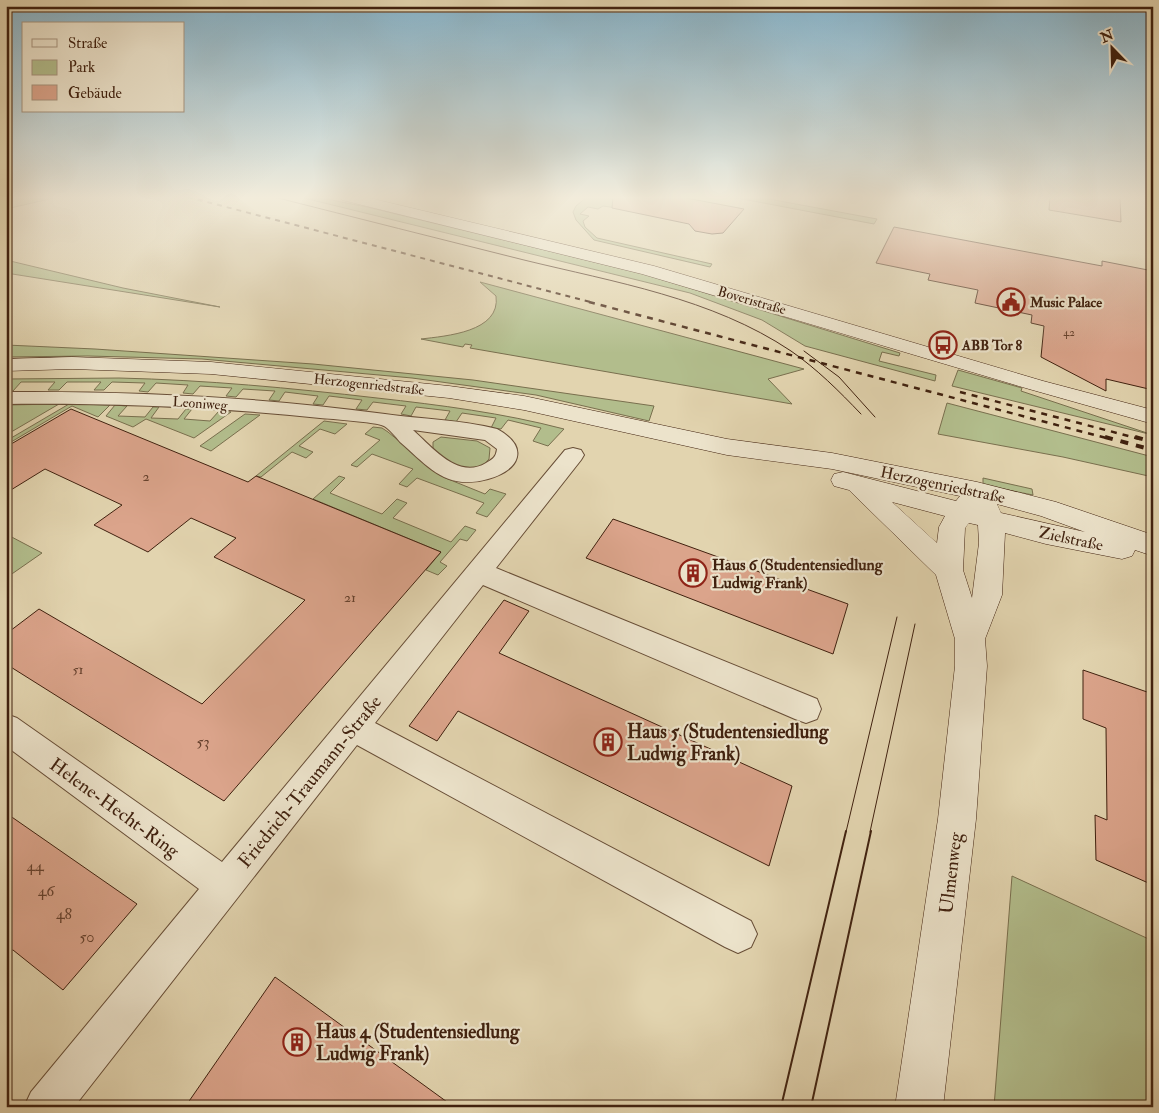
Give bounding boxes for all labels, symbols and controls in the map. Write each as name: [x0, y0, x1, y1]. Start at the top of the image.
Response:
legend: [22, 22, 185, 112]
north arrow: [1086, 22, 1136, 72]
text: N: [1097, 26, 1117, 47]
text: Straße: [68, 34, 107, 53]
text: Park: [68, 58, 95, 77]
text: Gebäude: [68, 84, 122, 103]
street label: Boveristraße: [716, 283, 788, 318]
public building icon: Music Palace: [996, 287, 1026, 317]
place label: Music Palace: [1029, 294, 1102, 311]
house number: 42: [1063, 326, 1075, 339]
bus stop icon: ABB Tor 8: [928, 330, 958, 360]
place label: ABB Tor 8: [961, 337, 1023, 354]
street label: Herzogenriedstraße: [313, 370, 425, 399]
street label: Leoniweg: [172, 393, 229, 414]
street label: Herzogenriedstraße: [879, 462, 1007, 508]
house number: 2: [142, 468, 150, 485]
street label: Zielstraße: [1037, 522, 1105, 556]
place label: Haus 6 (Studentensiedlung Ludwig Frank): [712, 555, 884, 594]
building icon: Haus 6 (Studentensiedlung Ludwig Frank): [678, 558, 708, 588]
house number: 21: [344, 589, 356, 606]
house number: 51: [72, 661, 84, 678]
street label: Friedrich-Traumann-Straße: [233, 690, 387, 873]
place label: Haus 5 (Studentensiedlung Ludwig Frank): [627, 720, 829, 767]
building icon: Haus 5 (Studentensiedlung Ludwig Frank): [593, 727, 623, 757]
house number: 53: [196, 732, 210, 752]
street label: Helene-Hecht-Ring: [45, 753, 185, 863]
street label: Ulmenweg: [934, 830, 968, 915]
house number: 44: [26, 856, 45, 876]
house number: 46: [38, 881, 55, 901]
house number: 48: [56, 904, 73, 924]
house number: 50: [79, 927, 95, 947]
place label: Haus 4 (Studentensiedlung Ludwig Frank): [316, 1020, 520, 1067]
building icon: Haus 4 (Studentensiedlung Ludwig Frank): [282, 1027, 312, 1057]

